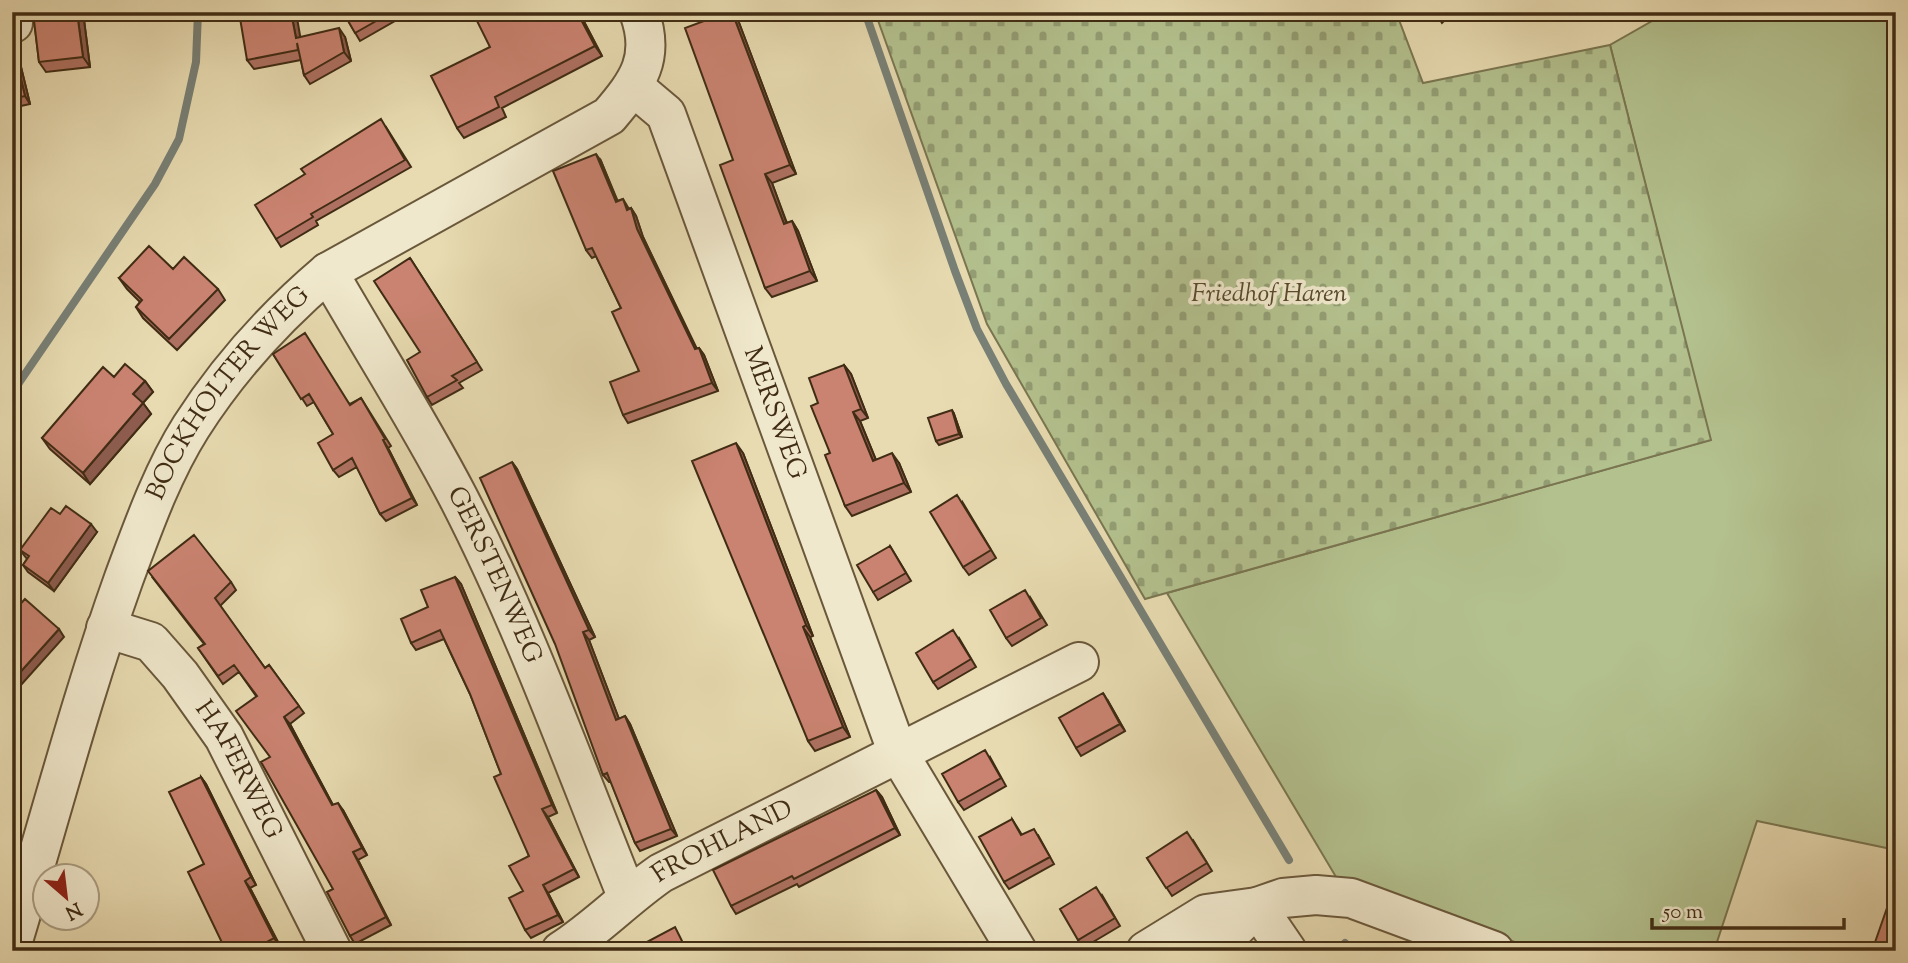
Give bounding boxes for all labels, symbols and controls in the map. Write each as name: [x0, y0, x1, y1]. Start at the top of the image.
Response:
park label: Friedhof Haren: [1191, 276, 1347, 313]
street label: BOCKHOLTER WEG: [138, 278, 318, 506]
street label: MERSWEG: [733, 341, 816, 485]
street label: GERSTENWEG: [437, 480, 551, 669]
street label: HAFERWEG: [185, 693, 291, 846]
street label: FROHLAND: [644, 791, 799, 892]
north arrow: [32, 862, 102, 932]
scale bar: [1652, 886, 1845, 930]
text: N: [60, 894, 86, 925]
text: 50 m: [1662, 898, 1703, 928]

